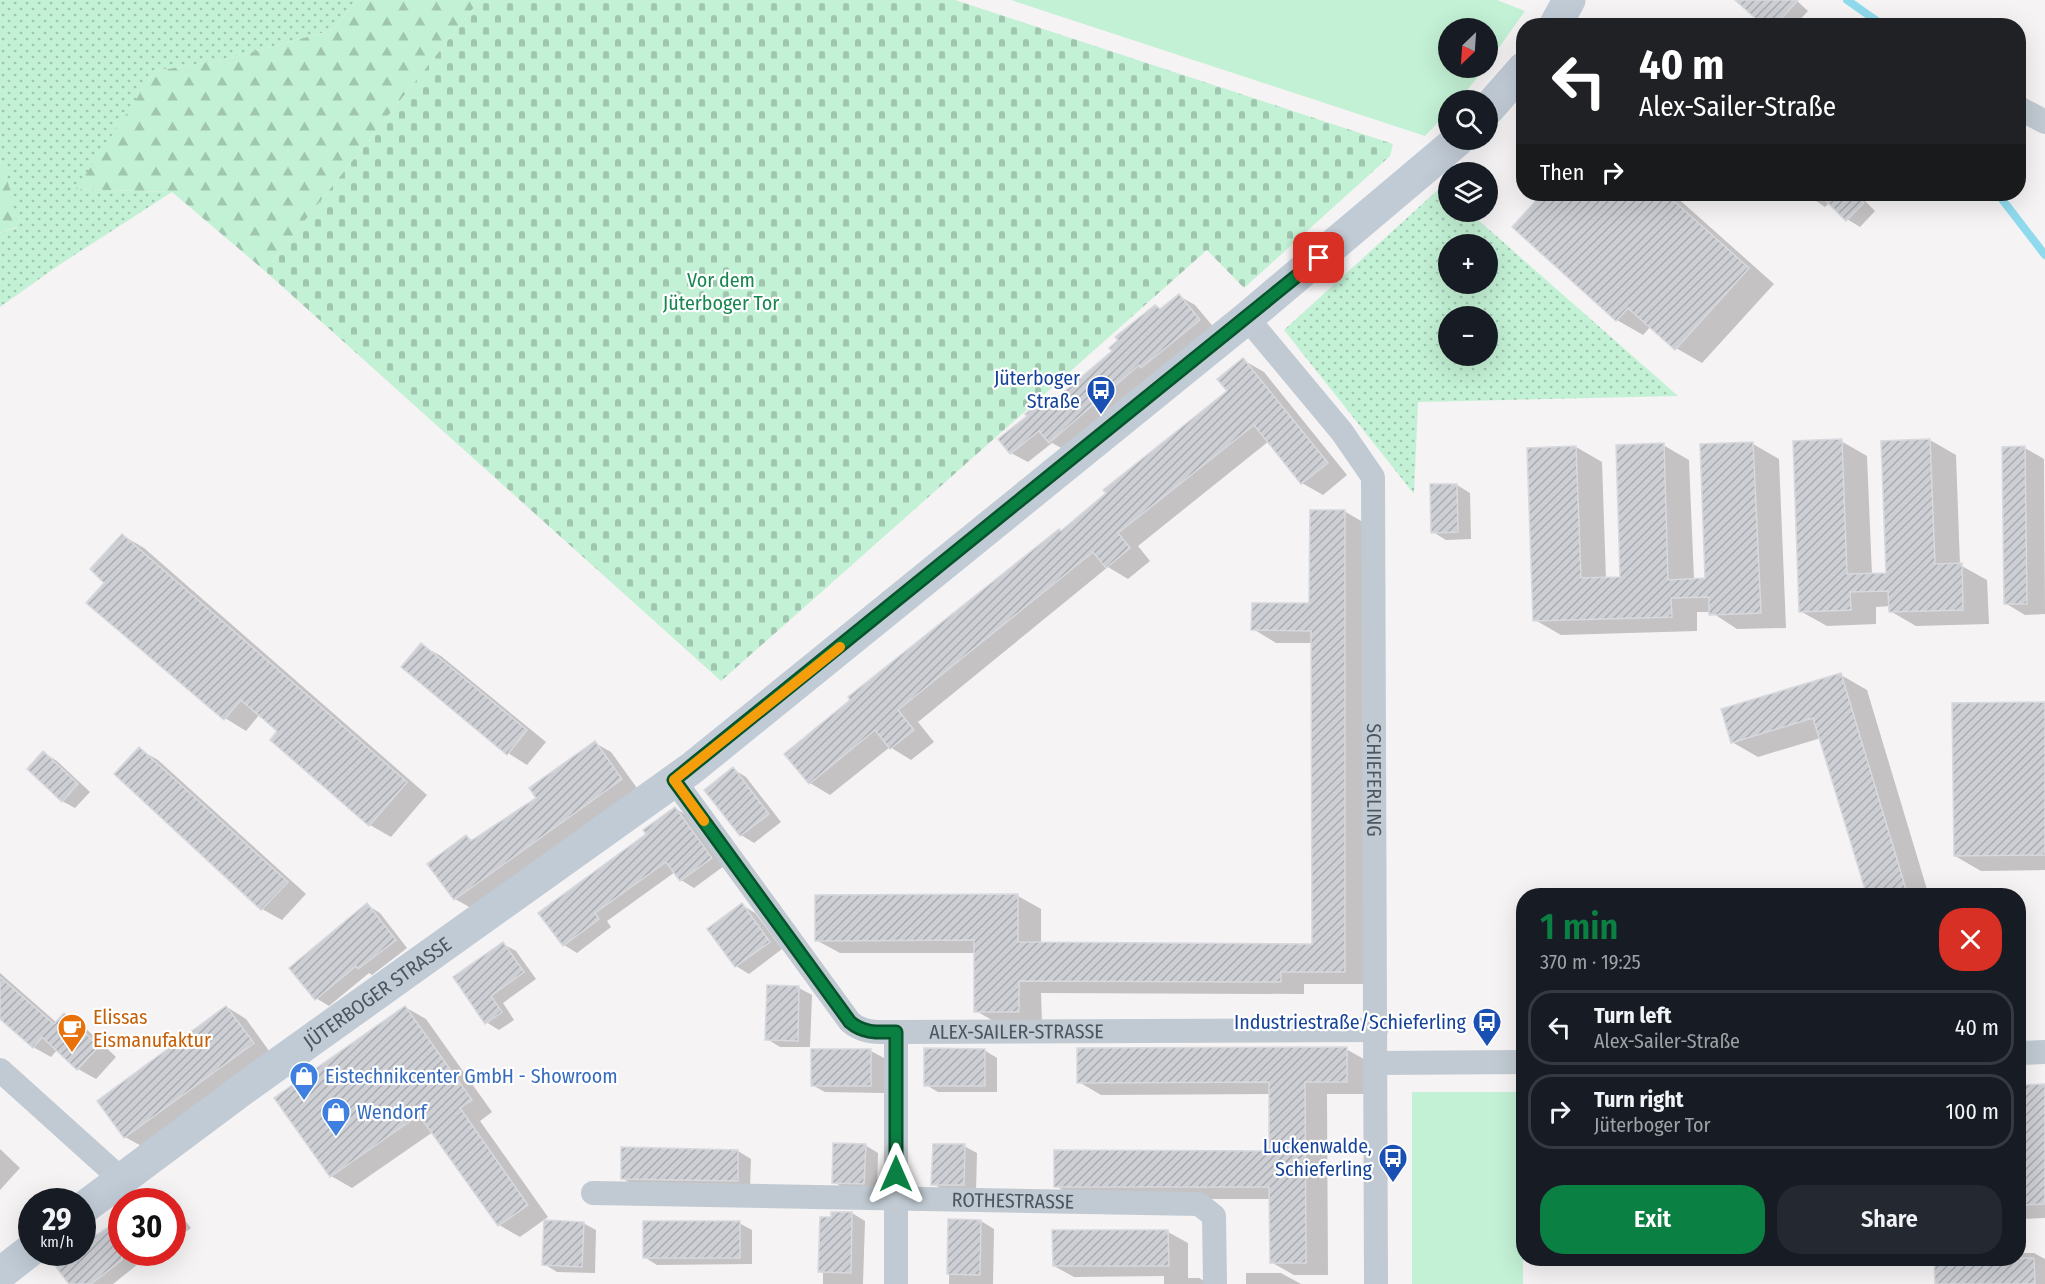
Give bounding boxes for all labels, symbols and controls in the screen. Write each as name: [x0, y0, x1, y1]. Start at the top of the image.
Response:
north arrow: [1438, 18, 1498, 78]
map controls: [1438, 18, 1498, 366]
text: 40 m: [1639, 40, 1724, 90]
icon: left: [1540, 42, 1618, 120]
button: search: [1438, 90, 1498, 150]
text: Alex-Sailer-Straße: [1639, 91, 1836, 123]
icon: right: [1596, 156, 1629, 189]
text: Then: [1540, 159, 1584, 186]
button: layers: [1438, 162, 1498, 222]
pin: [1293, 232, 1344, 283]
button: +: [1438, 234, 1498, 294]
icon: arrive: [1302, 241, 1335, 274]
park label: Vor dem Jüterboger Tor: [663, 268, 779, 315]
button: −: [1438, 306, 1498, 366]
place label: Jüterboger Straße: [994, 366, 1080, 413]
bus stop icon: Jüterboger Straße: [1085, 374, 1117, 416]
street label: SCHIEFERLING: [1362, 723, 1386, 837]
text: 1 min: [1540, 905, 1618, 949]
button: close: [1939, 908, 2002, 971]
street label: JÜTERBOGER STRASSE: [299, 932, 456, 1054]
text: 370 m · 19:25: [1540, 950, 1641, 974]
text: Turn left: [1594, 1002, 1672, 1029]
place label: Elissas Eismanufaktur: [93, 1005, 211, 1052]
bus stop icon: Industriestraße/Schieferling: [1471, 1006, 1503, 1048]
place label: Industriestraße/Schieferling: [1234, 1010, 1467, 1034]
icon: left: [1543, 1011, 1576, 1044]
cafe icon: Elissas Eismanufaktur: [56, 1012, 88, 1054]
text: 40 m: [1955, 1014, 1999, 1041]
street label: ALEX-SAILER-STRASSE: [929, 1019, 1104, 1044]
text: Alex-Sailer-Straße: [1594, 1029, 1740, 1053]
shop icon: Eistechnikcenter GmbH - Showroom: [288, 1060, 320, 1102]
place label: Eistechnikcenter GmbH - Showroom: [325, 1064, 618, 1088]
text: Turn right: [1594, 1086, 1683, 1113]
icon: right: [1543, 1095, 1576, 1128]
shop icon: Wendorf: [320, 1096, 352, 1138]
text: 100 m: [1945, 1098, 1999, 1125]
place label: Wendorf: [357, 1100, 428, 1124]
text: Jüterboger Tor: [1594, 1113, 1710, 1137]
place label: Luckenwalde, Schieferling: [1263, 1134, 1373, 1181]
position arrow: [864, 1142, 928, 1206]
bus stop icon: Luckenwalde, Schieferling: [1377, 1142, 1409, 1184]
button: Exit: [1540, 1185, 1765, 1254]
button: Share: [1777, 1185, 2002, 1254]
speed limit sign: 30: [108, 1188, 186, 1266]
street label: ROTHESTRASSE: [952, 1188, 1074, 1214]
text: 29: [42, 1202, 72, 1238]
text: km/h: [40, 1233, 74, 1251]

